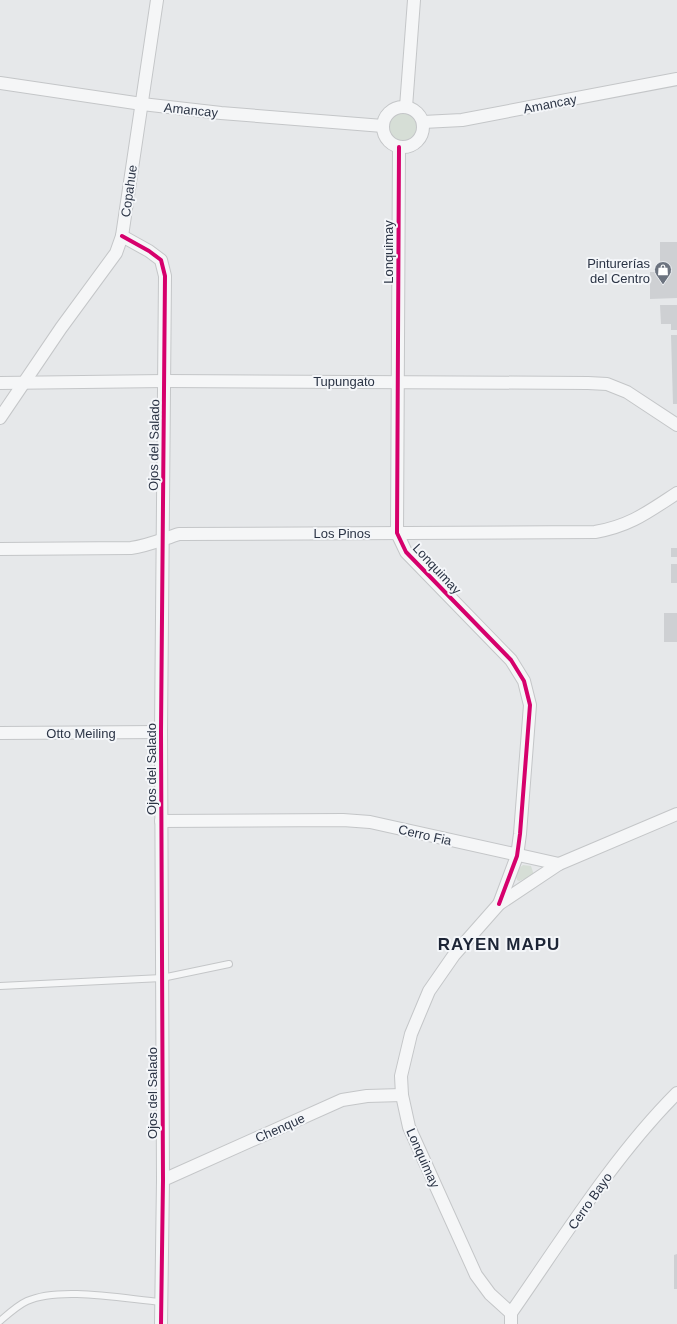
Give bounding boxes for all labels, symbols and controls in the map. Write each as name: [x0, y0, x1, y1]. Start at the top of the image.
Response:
street label: Amancay: [522, 91, 579, 117]
street label: Amancay: [163, 100, 219, 120]
street label: Copahue: [118, 164, 140, 218]
street label: Lonquimay: [381, 220, 396, 284]
place label: Pinturerías del Centro: [587, 256, 650, 286]
shop icon: Pinturerías del Centro: [653, 260, 673, 285]
street label: Tupungato: [313, 374, 375, 389]
street label: Ojos del Salado: [146, 399, 162, 491]
street label: Los Pinos: [313, 526, 371, 541]
street label: Lonquimay: [410, 541, 465, 598]
street label: Ojos del Salado: [144, 723, 159, 815]
street label: Otto Meiling: [46, 726, 116, 741]
street label: Cerro Fia: [397, 822, 454, 849]
district label: RAYEN MAPU: [438, 935, 560, 954]
street label: Ojos del Salado: [145, 1047, 160, 1139]
street label: Chenque: [253, 1110, 307, 1146]
street label: Lonquimay: [403, 1126, 443, 1191]
street label: Cerro Bayo: [565, 1170, 615, 1232]

